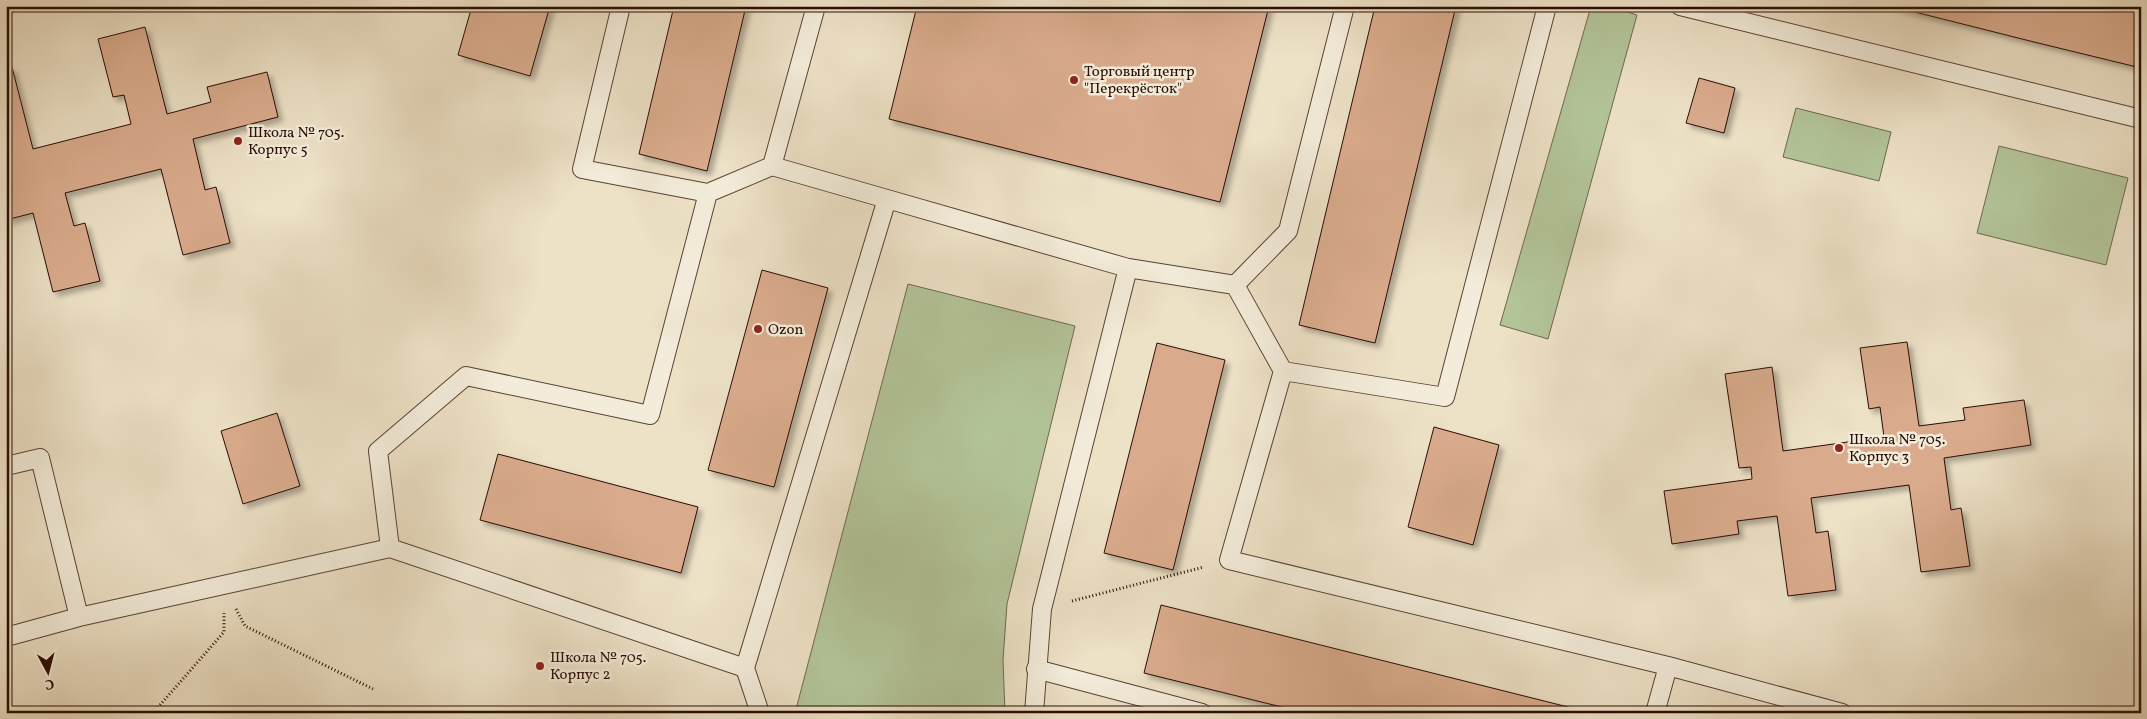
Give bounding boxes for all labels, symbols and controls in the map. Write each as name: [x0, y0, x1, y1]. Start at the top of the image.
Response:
place label: Торговый центр "Перекрёсток": [1084, 62, 1195, 100]
marker: Торговый центр "Перекрёсток": [1068, 74, 1080, 86]
place label: Школа № 705. Корпус 5: [248, 123, 344, 161]
marker: Школа № 705. Корпус 5: [232, 135, 244, 147]
place label: Ozon: [768, 320, 803, 341]
marker: Ozon: [752, 323, 764, 335]
place label: Школа № 705. Корпус 3: [1849, 430, 1945, 468]
marker: Школа № 705. Корпус 3: [1833, 442, 1845, 454]
north arrow: [22, 646, 72, 696]
place label: Школа № 705. Корпус 2: [550, 648, 646, 686]
marker: Школа № 705. Корпус 2: [534, 660, 546, 672]
text: С: [44, 673, 55, 693]

